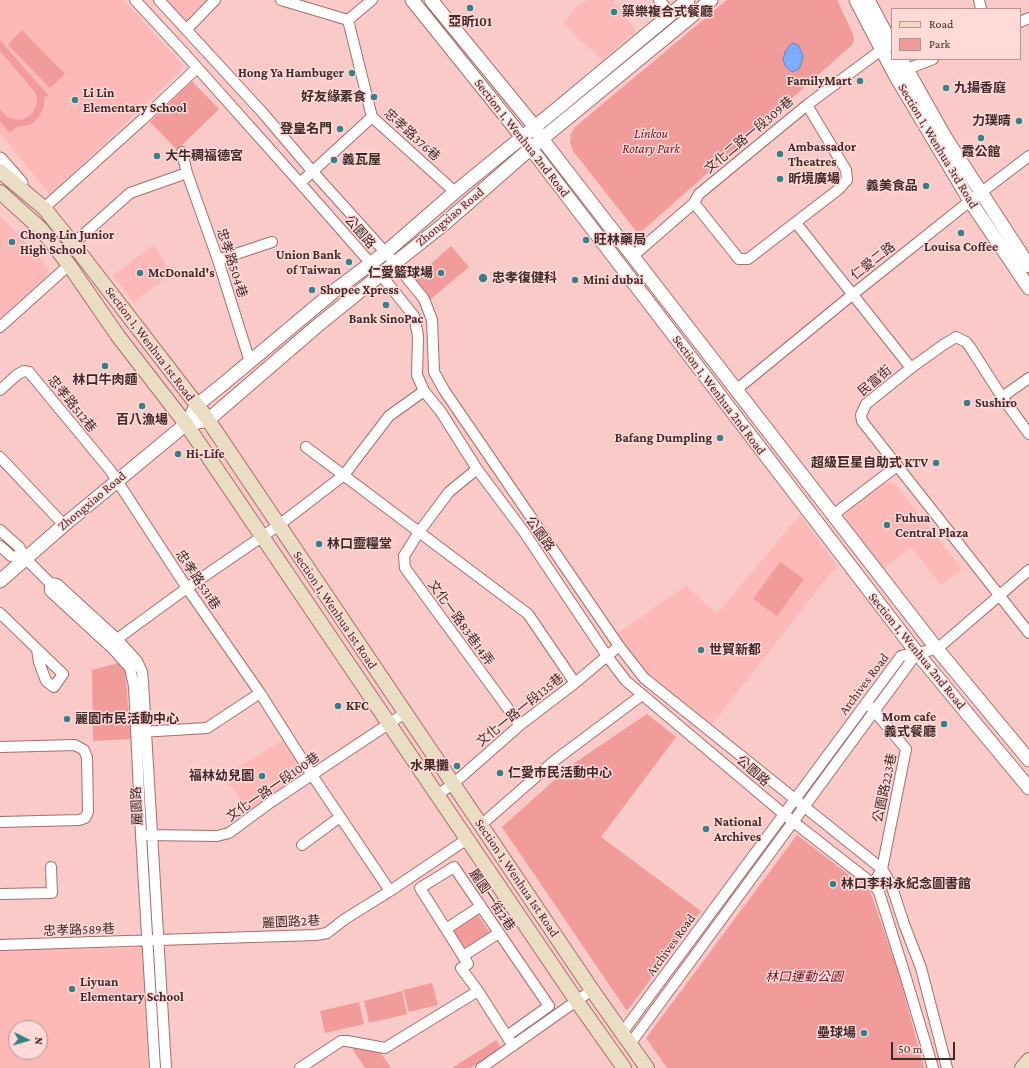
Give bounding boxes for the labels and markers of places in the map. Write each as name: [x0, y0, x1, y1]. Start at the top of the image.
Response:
marker: 亞昕101: [465, 3, 475, 13]
place label: 築樂複合式餐廳: [622, 4, 713, 20]
marker: 築樂複合式餐廳: [609, 7, 619, 17]
place label: 亞昕101: [448, 14, 492, 30]
place label: Hong Ya Hambuger: [238, 65, 344, 81]
marker: Hong Ya Hambuger: [347, 68, 357, 78]
place label: FamilyMart: [787, 73, 852, 89]
marker: FamilyMart: [855, 76, 865, 86]
place label: 九揚香庭: [954, 80, 1006, 96]
marker: 九揚香庭: [941, 83, 951, 93]
place label: Li Lin Elementary School: [83, 85, 187, 116]
place label: 好友緣素食: [301, 89, 366, 105]
marker: 好友緣素食: [369, 92, 379, 102]
marker: Li Lin Elementary School: [70, 95, 80, 105]
place label: 力璞晴: [972, 113, 1011, 129]
marker: 力璞晴: [1014, 116, 1024, 126]
place label: 登皇名門: [280, 121, 332, 137]
marker: 登皇名門: [335, 124, 345, 134]
marker: 霞公館: [976, 133, 986, 143]
place label: Ambassador Theatres: [788, 139, 856, 170]
place label: 霞公館: [962, 144, 1000, 160]
place label: 大牛稠福德宮: [165, 148, 243, 164]
marker: Ambassador Theatres: [775, 149, 785, 159]
marker: 大牛稠福德宮: [152, 151, 162, 161]
place label: 義瓦屋: [342, 152, 381, 168]
marker: 義瓦屋: [329, 155, 339, 165]
place label: 昕境廣場: [788, 171, 840, 187]
marker: 昕境廣場: [775, 174, 785, 184]
place label: 義美食品: [866, 178, 918, 194]
marker: 義美食品: [921, 181, 931, 191]
place label: Chong Lin Junior High School: [20, 227, 114, 258]
marker: Louisa Coffee: [956, 228, 966, 238]
place label: 旺林藥局: [594, 232, 646, 248]
marker: 旺林藥局: [581, 235, 591, 245]
marker: Chong Lin Junior High School: [7, 237, 17, 247]
place label: Louisa Coffee: [924, 239, 998, 255]
place label: Union Bank of Taiwan: [276, 247, 341, 278]
marker: Union Bank of Taiwan: [344, 257, 354, 267]
place label: McDonald's: [148, 265, 214, 281]
place label: 仁愛籃球場: [368, 265, 433, 281]
marker: McDonald's: [135, 268, 145, 278]
marker: 仁愛籃球場: [436, 268, 446, 278]
place label: 忠孝復健科: [492, 270, 557, 286]
marker: 忠孝復健科: [477, 272, 489, 284]
place label: Mini dubai: [583, 272, 643, 288]
marker: Mini dubai: [570, 275, 580, 285]
place label: Shopee Xpress: [320, 282, 399, 298]
marker: Shopee Xpress: [307, 285, 317, 295]
marker: Bank SinoPac: [381, 300, 391, 310]
place label: Bank SinoPac: [349, 311, 423, 327]
marker: 林口牛肉麵: [100, 361, 110, 371]
place label: 林口牛肉麵: [73, 372, 137, 388]
place label: Sushiro: [975, 395, 1017, 411]
marker: Sushiro: [962, 398, 972, 408]
marker: 百八漁場: [137, 401, 147, 411]
place label: 百八漁場: [116, 412, 168, 428]
place label: Bafang Dumpling: [615, 430, 712, 446]
marker: Bafang Dumpling: [715, 433, 725, 443]
place label: Hi-Life: [186, 446, 225, 462]
marker: Hi-Life: [173, 449, 183, 459]
place label: 超級巨星自助式 KTV: [811, 455, 928, 471]
marker: 超級巨星自助式 KTV: [931, 458, 941, 468]
place label: Fuhua Central Plaza: [895, 510, 968, 541]
marker: Fuhua Central Plaza: [882, 520, 892, 530]
place label: 林口靈糧堂: [327, 536, 392, 552]
marker: 林口靈糧堂: [314, 539, 324, 549]
place label: 世貿新都: [709, 642, 761, 658]
marker: 世貿新都: [696, 645, 706, 655]
place label: KFC: [346, 698, 369, 714]
marker: KFC: [333, 701, 343, 711]
place label: Mom cafe 義式餐廳: [882, 709, 936, 740]
place label: 麗園市民活動中心: [75, 711, 179, 727]
marker: 麗園市民活動中心: [62, 714, 72, 724]
marker: Mom cafe 義式餐廳: [939, 719, 949, 729]
place label: 水果攤: [410, 758, 449, 774]
marker: 水果攤: [452, 761, 462, 771]
place label: 仁愛市民活動中心: [508, 765, 612, 781]
place label: 福林幼兒園: [189, 768, 254, 784]
marker: 仁愛市民活動中心: [495, 768, 505, 778]
marker: 福林幼兒園: [257, 771, 267, 781]
place label: National Archives: [714, 814, 762, 845]
marker: National Archives: [701, 824, 711, 834]
place label: 林口李科永紀念圖書館: [841, 876, 971, 892]
marker: 林口李科永紀念圖書館: [828, 879, 838, 889]
place label: Liyuan Elementary School: [80, 974, 184, 1005]
marker: Liyuan Elementary School: [67, 984, 77, 994]
place label: 壘球場: [817, 1025, 856, 1041]
marker: 壘球場: [859, 1028, 869, 1038]

